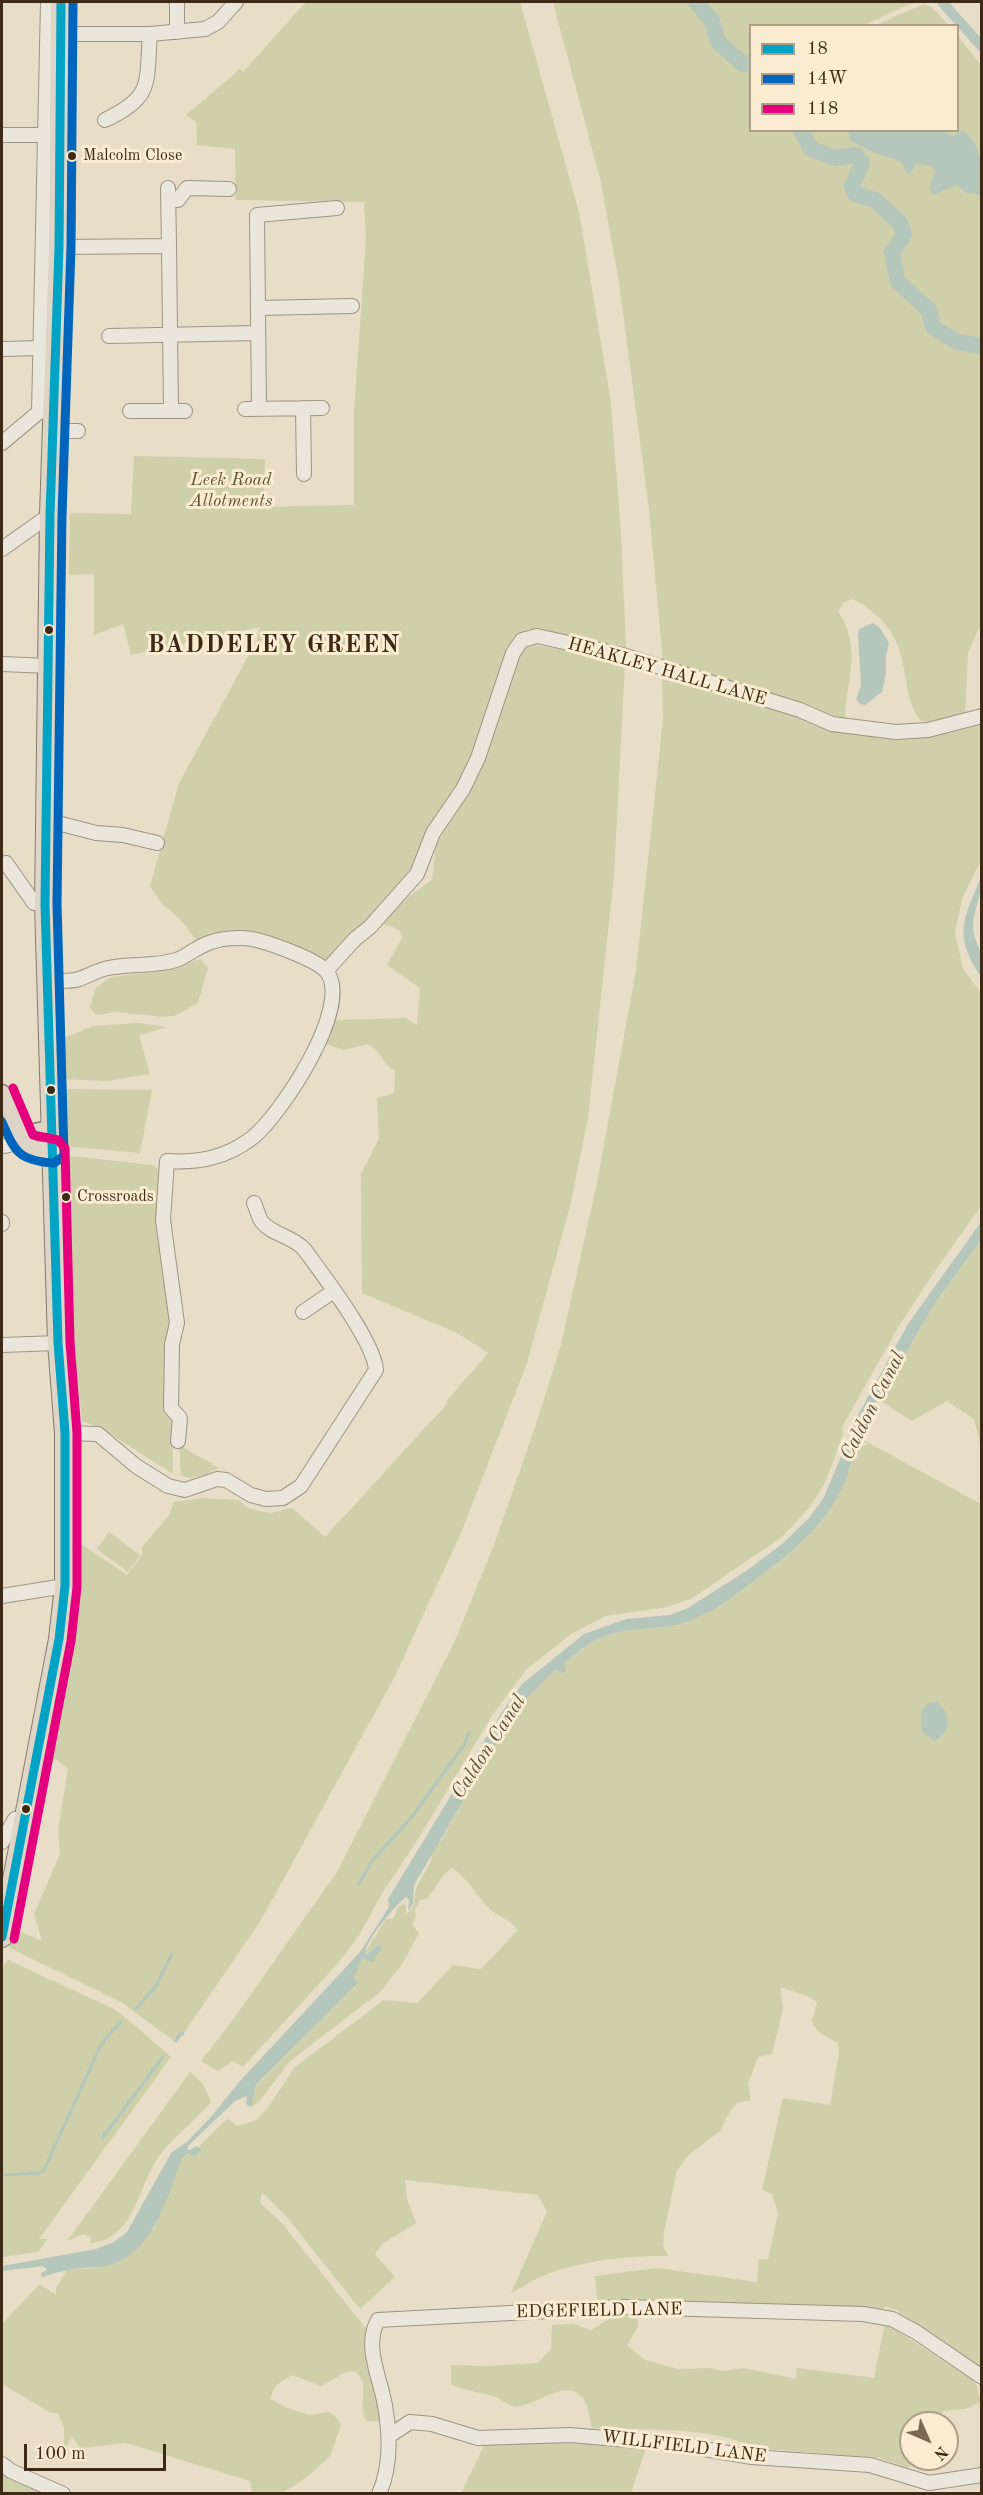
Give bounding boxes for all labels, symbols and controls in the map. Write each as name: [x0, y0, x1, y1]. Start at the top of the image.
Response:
legend: [749, 24, 959, 132]
text: 18: [807, 40, 828, 58]
text: 14W: [807, 70, 847, 88]
text: 118: [807, 100, 838, 118]
place label: Malcolm Close: [83, 146, 182, 166]
marker: Malcolm Close: [66, 150, 78, 162]
park label: Leek Road Allotments: [189, 469, 273, 512]
unlabelled marker: [43, 624, 55, 636]
district label: BADDELEY GREEN: [148, 632, 400, 660]
street label: HEAKLEY HALL LANE: [565, 633, 769, 711]
unlabelled marker: [45, 1084, 57, 1096]
place label: Crossroads: [77, 1187, 154, 1207]
marker: Crossroads: [60, 1191, 72, 1203]
water label: Caldon Canal: [835, 1348, 911, 1464]
water label: Caldon Canal: [447, 1691, 531, 1803]
unlabelled marker: [20, 1803, 32, 1815]
street label: EDGEFIELD LANE: [515, 2299, 683, 2323]
north arrow: [899, 2411, 959, 2471]
street label: WILLFIELD LANE: [601, 2426, 767, 2468]
scale bar: [27, 2432, 170, 2470]
text: N: [930, 2442, 950, 2462]
text: 100 m: [35, 2445, 86, 2463]

